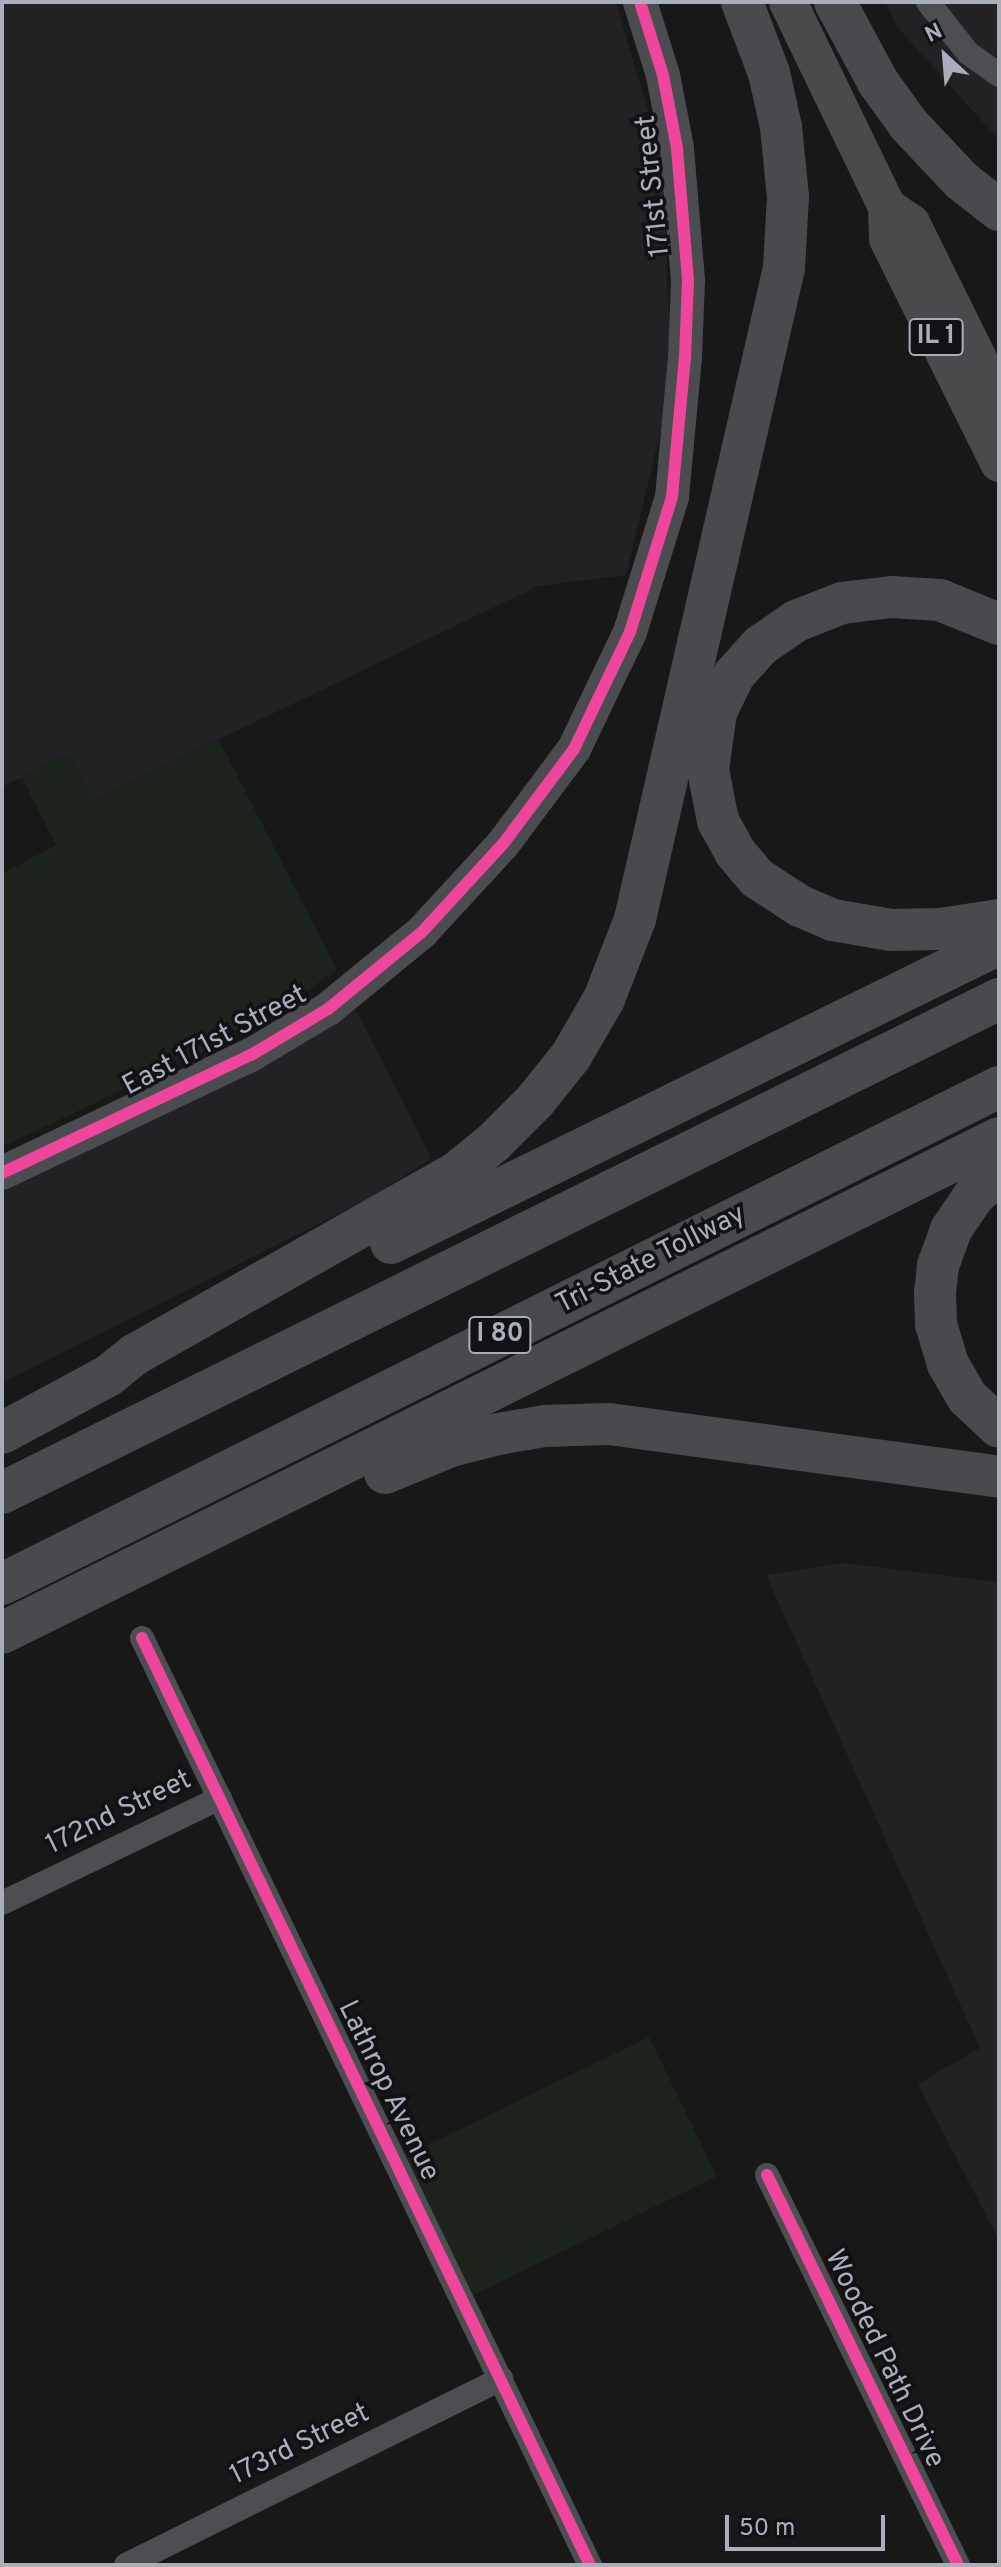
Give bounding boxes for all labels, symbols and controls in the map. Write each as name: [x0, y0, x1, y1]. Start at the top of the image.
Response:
north arrow: [905, 16, 985, 96]
text: N: [921, 18, 947, 50]
street label: 171st Street: [630, 113, 678, 259]
road number: IL 1: [908, 315, 964, 359]
street label: East 171st Street: [117, 978, 313, 1104]
street label: Tri-State Tollway: [550, 1198, 752, 1322]
road number: I 80: [468, 1313, 532, 1357]
street label: 172nd Street: [41, 1763, 197, 1863]
street label: Lathrop Avenue: [330, 1995, 446, 2187]
street label: Wooded Path Drive: [817, 2244, 951, 2474]
street label: 173rd Street: [225, 2397, 375, 2493]
scale bar: [729, 2499, 889, 2549]
text: 50 m: [739, 2514, 795, 2544]

